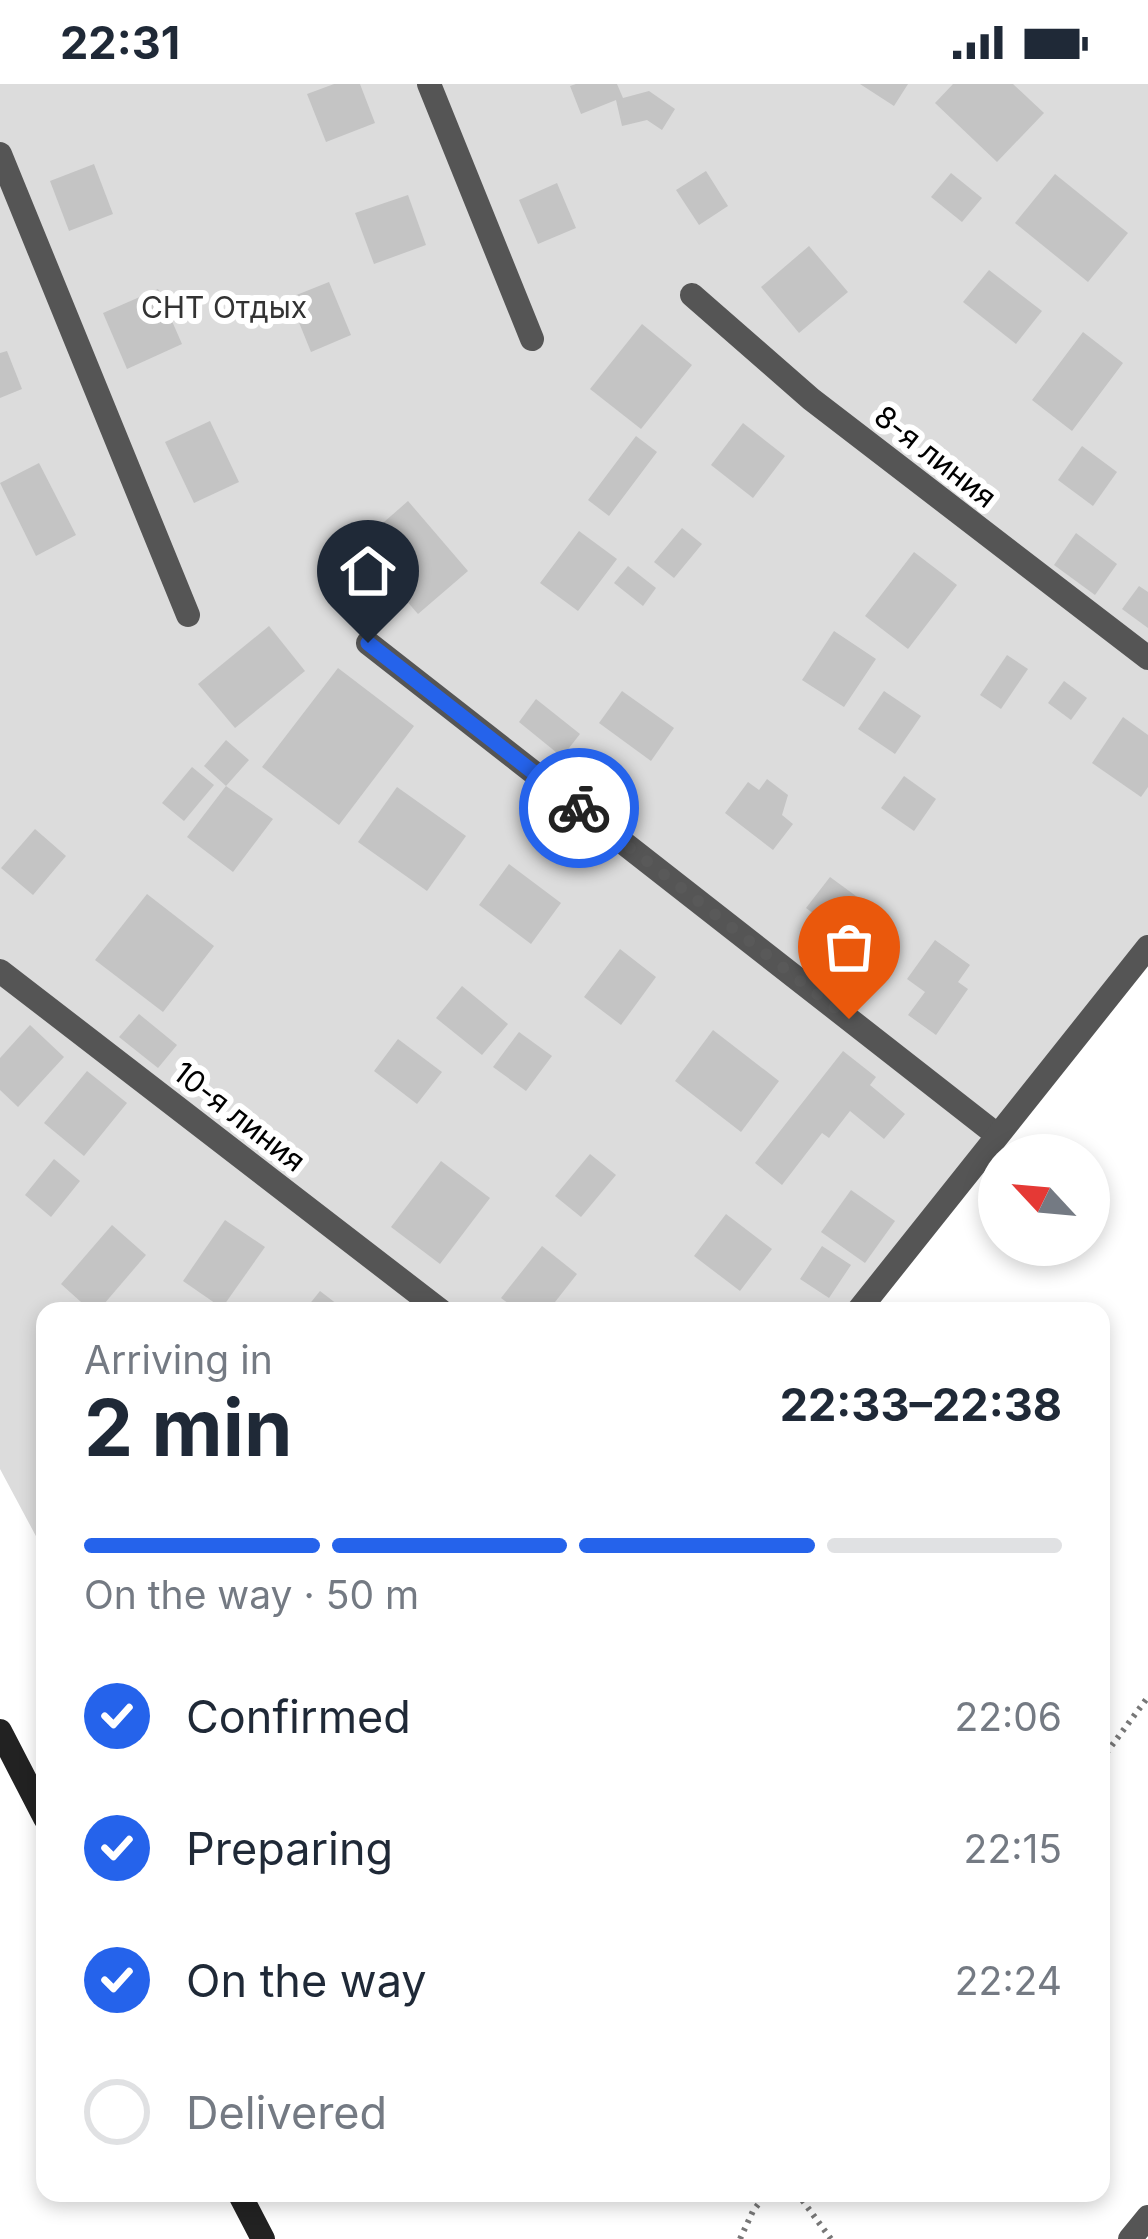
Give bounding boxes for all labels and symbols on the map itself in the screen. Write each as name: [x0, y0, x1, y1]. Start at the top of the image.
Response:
park label: СНТ Отдых: [141, 289, 307, 325]
street label: 8-я линия: [868, 398, 1004, 515]
pin: [317, 520, 419, 643]
courier: [519, 748, 639, 868]
pin: [798, 896, 900, 1019]
street label: 10-я линия: [167, 1054, 313, 1179]
north arrow: [978, 1134, 1110, 1266]

